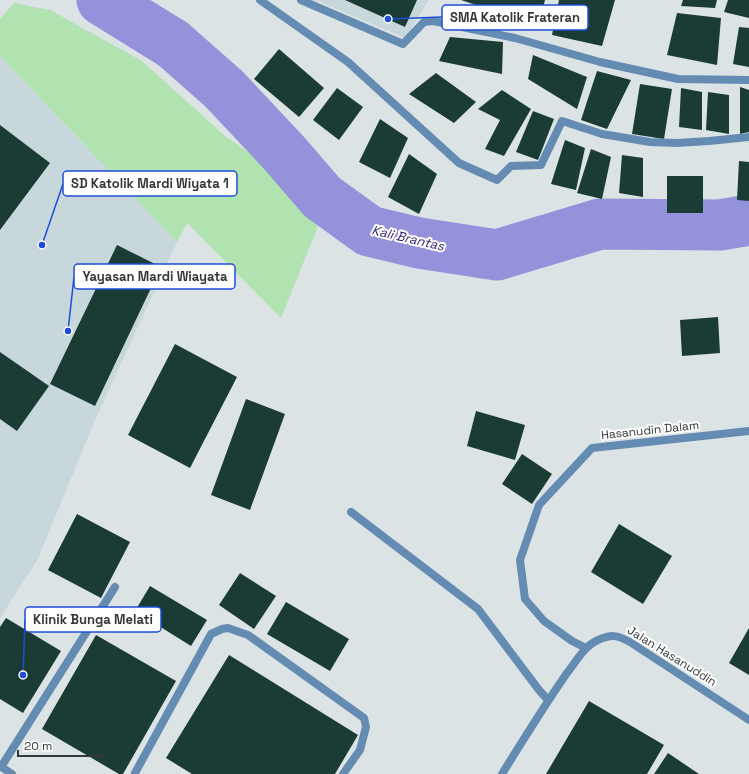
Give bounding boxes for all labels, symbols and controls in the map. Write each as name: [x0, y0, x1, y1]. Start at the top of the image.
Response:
callout: SMA Katolik Frateran: [442, 5, 588, 30]
text: SMA Katolik Frateran: [450, 9, 580, 26]
callout: SD Katolik Mardi Wiyata 1: [63, 171, 237, 196]
text: SD Katolik Mardi Wiyata 1: [71, 175, 229, 192]
water label: Kali Brantas: [370, 221, 447, 255]
callout: Yayasan Mardi Wiayata: [74, 264, 235, 289]
text: Yayasan Mardi Wiayata: [82, 268, 228, 285]
street label: Hasanudin Dalam: [600, 417, 700, 443]
callout: Klinik Bunga Melati: [25, 607, 161, 632]
text: Klinik Bunga Melati: [33, 611, 153, 628]
street label: Jalan Hasanuddin: [624, 622, 720, 690]
scale bar: [18, 732, 103, 758]
text: 20 m: [24, 738, 52, 754]

